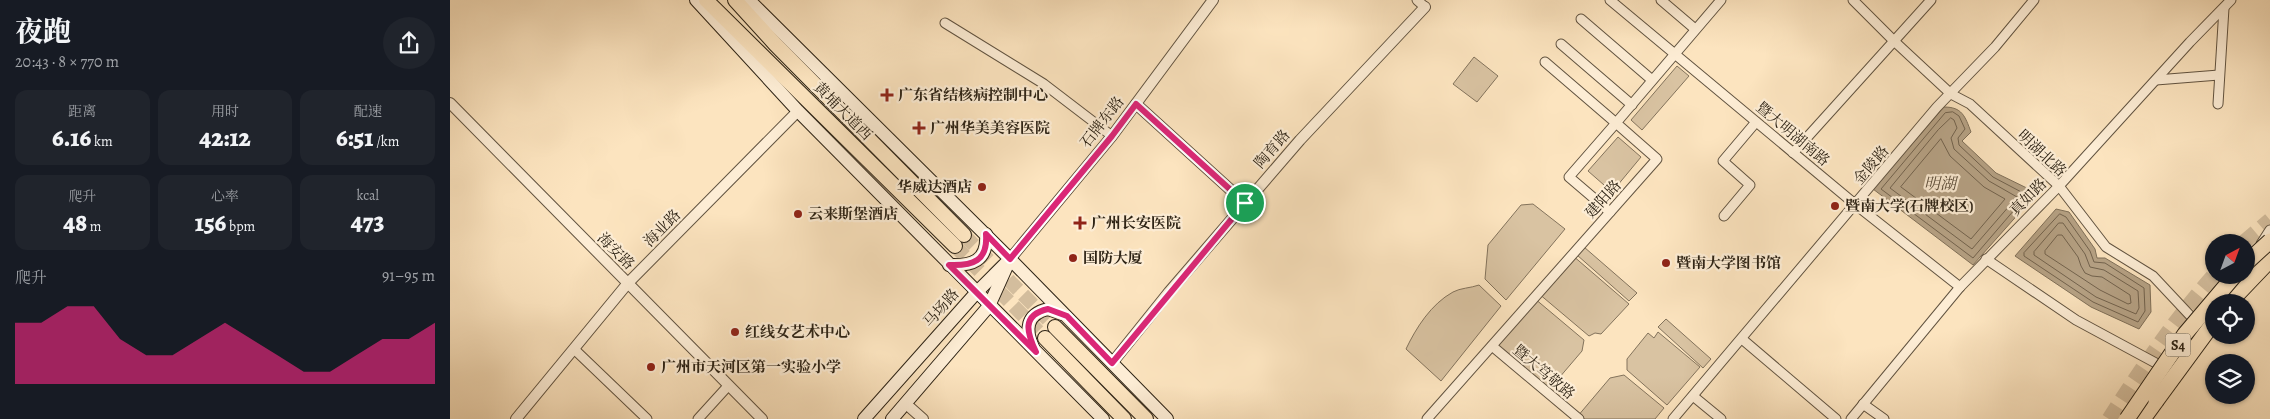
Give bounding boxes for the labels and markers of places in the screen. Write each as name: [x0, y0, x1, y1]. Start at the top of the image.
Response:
place label: 广东省结核病控制中心: [898, 85, 1048, 105]
marker: 广东省结核病控制中心: [880, 88, 894, 102]
place label: 广州华美美容医院: [930, 118, 1050, 138]
marker: 广州华美美容医院: [912, 121, 926, 135]
place label: 华威达酒店: [897, 177, 972, 197]
marker: 华威达酒店: [976, 181, 988, 193]
pin: [1224, 182, 1266, 224]
place label: 暨南大学(石牌校区): [1845, 196, 1974, 216]
marker: 暨南大学(石牌校区): [1829, 200, 1841, 212]
place label: 云来斯堡酒店: [808, 204, 898, 224]
marker: 云来斯堡酒店: [792, 208, 804, 220]
place label: 广州长安医院: [1091, 213, 1181, 233]
marker: 广州长安医院: [1073, 216, 1087, 230]
place label: 国防大厦: [1083, 248, 1143, 268]
marker: 国防大厦: [1067, 252, 1079, 264]
place label: 暨南大学图书馆: [1676, 253, 1781, 273]
marker: 暨南大学图书馆: [1660, 257, 1672, 269]
place label: 红线女艺术中心: [745, 322, 850, 342]
marker: 红线女艺术中心: [729, 326, 741, 338]
place label: 广州市天河区第一实验小学: [661, 357, 841, 377]
marker: 广州市天河区第一实验小学: [645, 361, 657, 373]

